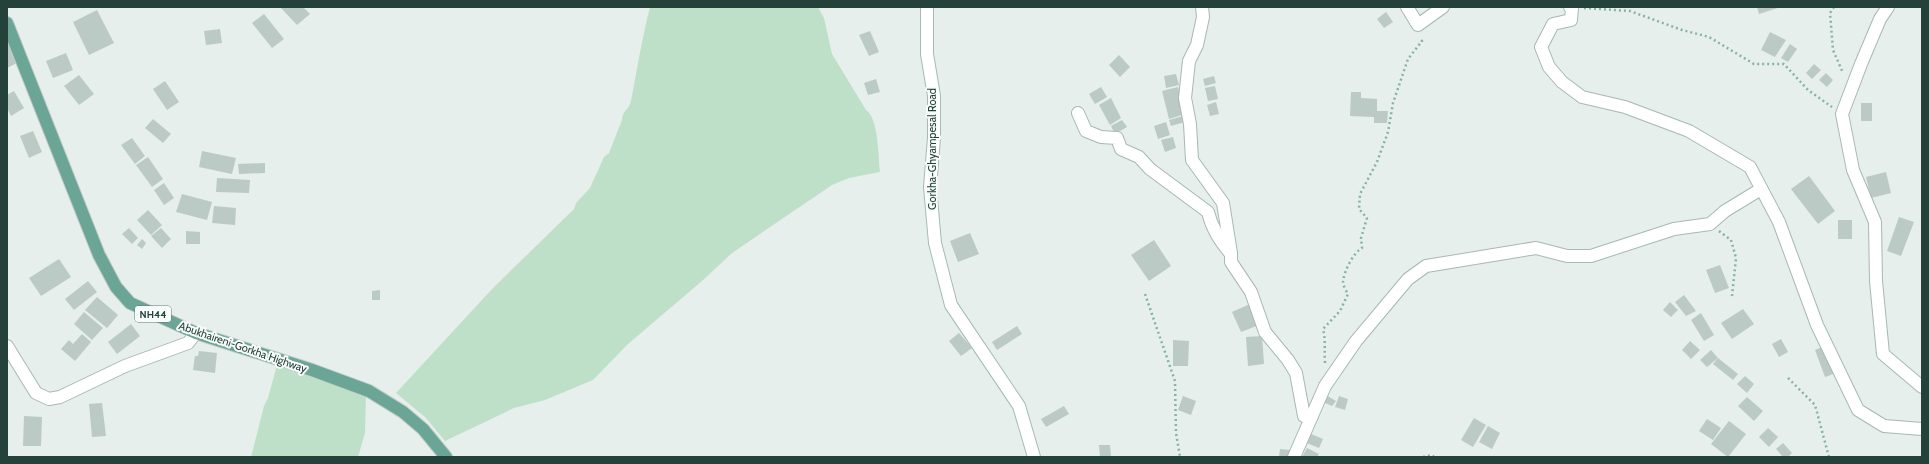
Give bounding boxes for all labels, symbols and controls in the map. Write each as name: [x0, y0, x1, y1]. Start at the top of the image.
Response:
street label: Gorkha-Ghyampesal Road: [925, 88, 939, 210]
road number: NH44: [135, 306, 171, 322]
street label: Abukhaireni-Gorkha Highway: [177, 318, 309, 376]

